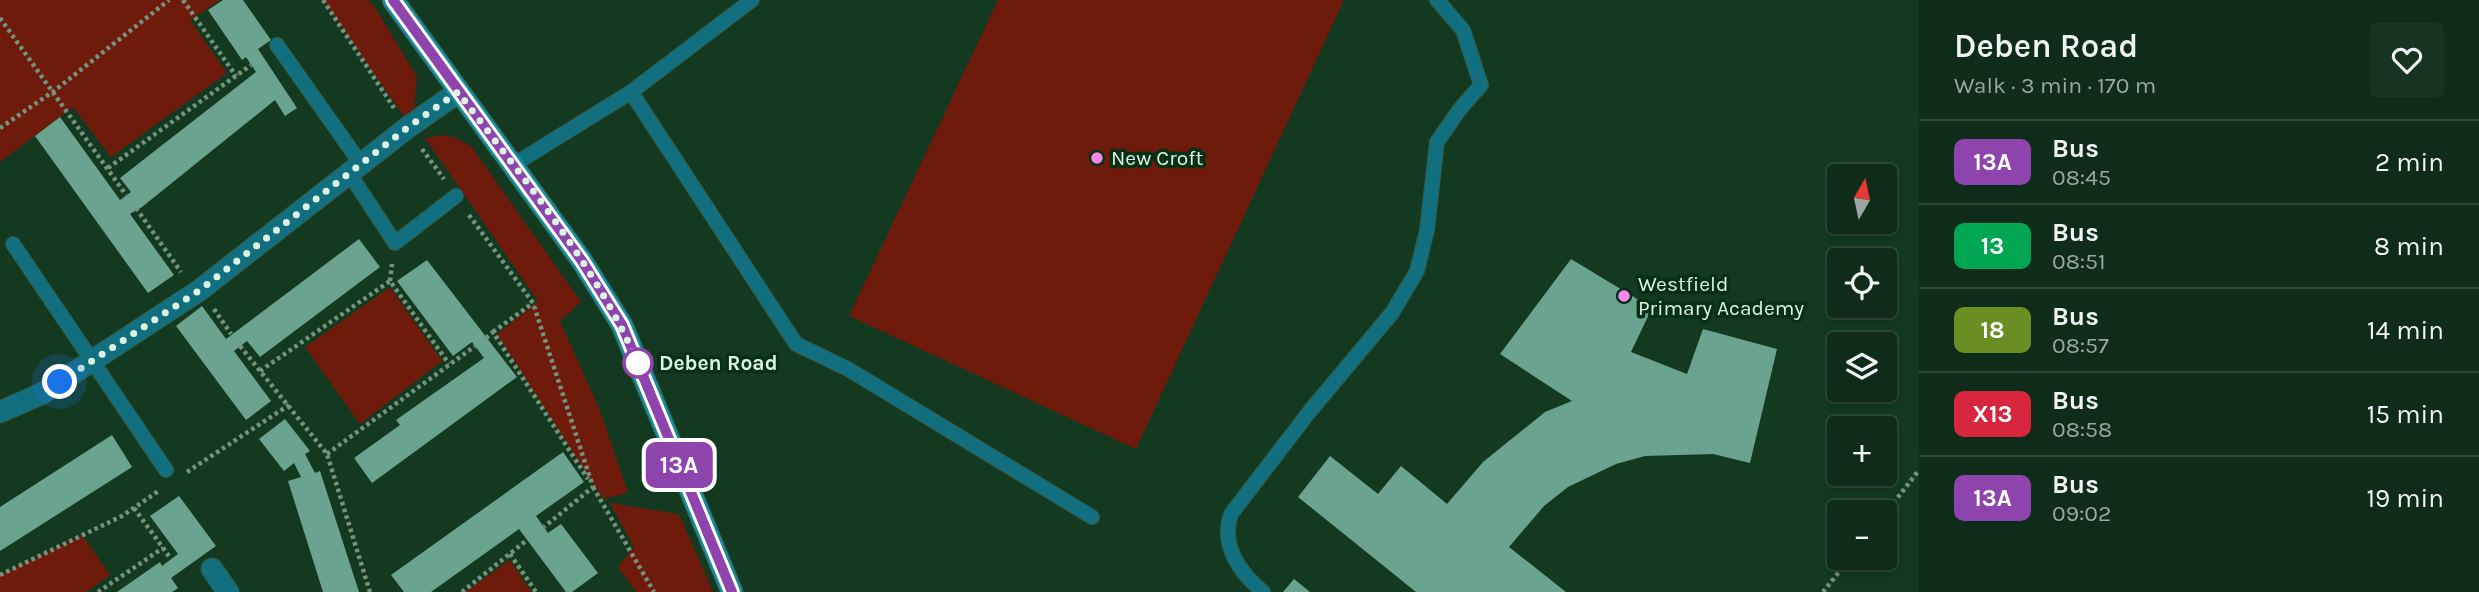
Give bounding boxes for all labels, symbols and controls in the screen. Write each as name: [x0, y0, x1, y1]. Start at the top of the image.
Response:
button: heart: [2370, 23, 2444, 97]
text: Deben Road: [1954, 27, 2138, 65]
text: Walk · 3 min · 170 m: [1954, 72, 2156, 99]
text: Bus: [2052, 133, 2099, 164]
place label: New Croft: [1111, 146, 1203, 170]
text: 2 min: [2375, 147, 2444, 178]
text: 13A: [1973, 148, 2012, 176]
marker: New Croft: [1089, 150, 1105, 166]
north arrow: [1827, 164, 1897, 234]
map controls: [1827, 164, 1897, 570]
text: 08:45: [2052, 164, 2111, 191]
text: Bus: [2052, 217, 2099, 248]
text: 8 min: [2374, 231, 2444, 262]
text: 13: [1981, 232, 2004, 260]
button: locate: [1827, 248, 1897, 318]
text: 08:51: [2052, 248, 2106, 275]
place label: Westfield Primary Academy: [1638, 272, 1804, 320]
marker: Westfield Primary Academy: [1616, 288, 1632, 304]
text: Bus: [2052, 301, 2099, 332]
text: 14 min: [2367, 315, 2444, 346]
text: 18: [1980, 316, 2005, 344]
button: layers: [1827, 332, 1897, 402]
text: 08:57: [2052, 332, 2109, 359]
marker: Deben Road: [623, 348, 653, 378]
place label: Deben Road: [659, 351, 778, 375]
your location: [42, 364, 77, 399]
text: Bus: [2052, 385, 2099, 416]
text: 15 min: [2367, 399, 2444, 430]
text: X13: [1973, 400, 2012, 428]
button: +: [1827, 416, 1897, 486]
text: 08:58: [2052, 416, 2112, 443]
line badge: 13A: [639, 442, 719, 488]
text: 13A: [660, 451, 698, 479]
text: Bus: [2052, 469, 2099, 500]
text: 19 min: [2366, 483, 2444, 514]
text: 13A: [1973, 484, 2012, 512]
button: −: [1827, 500, 1897, 570]
text: 09:02: [2052, 500, 2111, 527]

